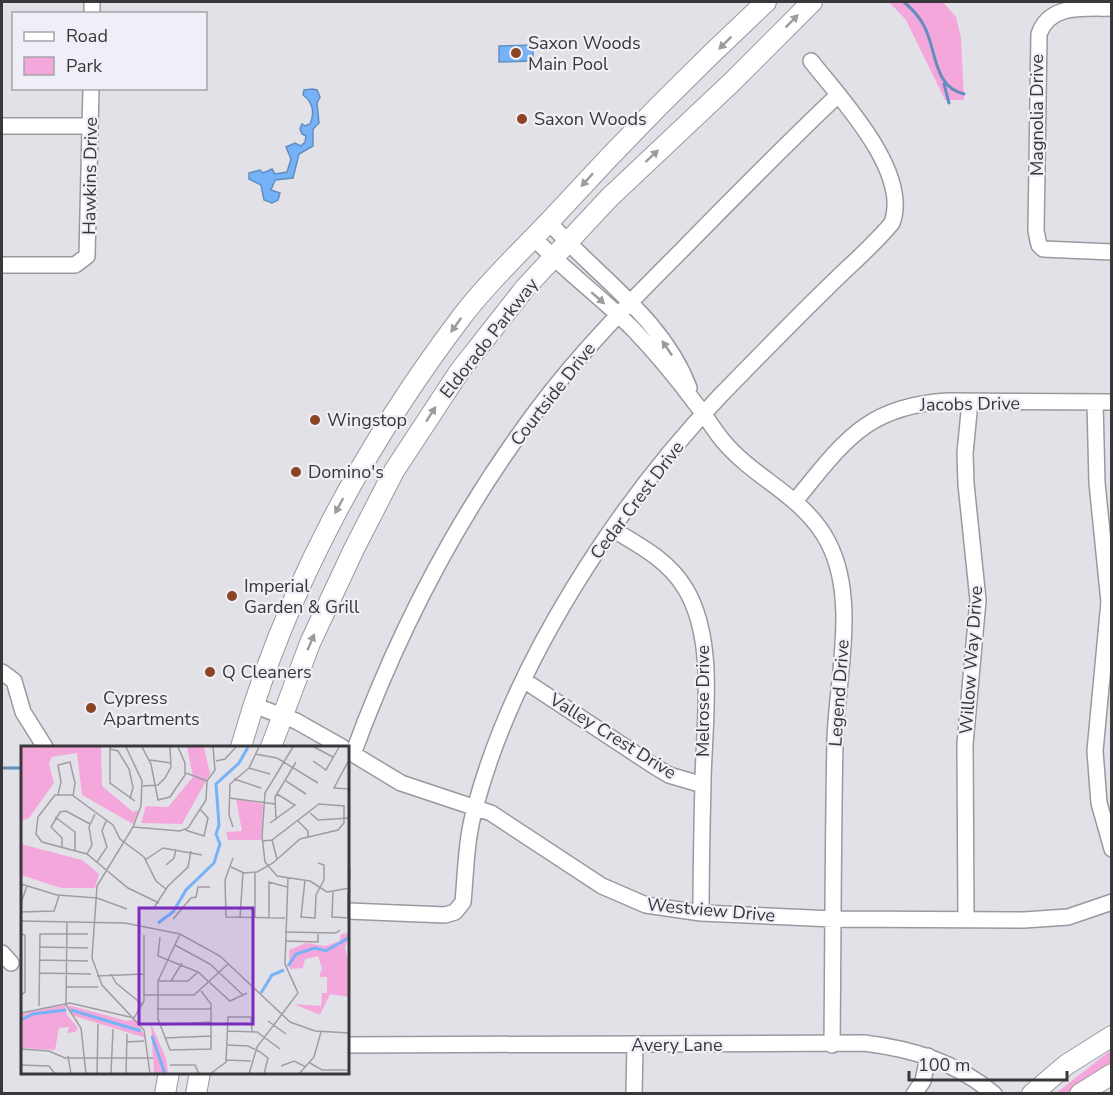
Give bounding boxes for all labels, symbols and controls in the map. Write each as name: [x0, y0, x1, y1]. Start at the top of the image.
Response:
legend: [12, 12, 207, 90]
one-way arrow: [785, 15, 799, 29]
text: Road: [66, 24, 108, 48]
place label: Saxon Woods Main Pool: [528, 31, 641, 76]
one-way arrow: [718, 35, 732, 49]
marker: Saxon Woods Main Pool: [509, 46, 523, 60]
text: Park: [66, 54, 103, 78]
street label: Magnolia Drive: [1025, 54, 1049, 176]
place label: Saxon Woods: [534, 107, 647, 131]
marker: Saxon Woods: [515, 112, 529, 126]
street label: Hawkins Drive: [77, 117, 103, 235]
one-way arrow: [644, 150, 658, 164]
one-way arrow: [580, 173, 594, 188]
street label: Eldorado Parkway: [434, 272, 544, 403]
one-way arrow: [590, 291, 605, 304]
one-way arrow: [450, 316, 462, 332]
street label: Courtside Drive: [505, 337, 601, 451]
one-way arrow: [661, 340, 673, 356]
street label: Jacobs Drive: [919, 391, 1020, 417]
one-way arrow: [425, 406, 436, 422]
place label: Wingstop: [327, 408, 407, 432]
marker: Wingstop: [308, 413, 322, 427]
street label: Cedar Crest Drive: [585, 436, 689, 564]
place label: Domino's: [308, 460, 384, 484]
marker: Domino's: [289, 465, 303, 479]
one-way arrow: [334, 498, 344, 515]
place label: Imperial Garden & Grill: [244, 574, 360, 619]
street label: Willow Way Drive: [954, 585, 988, 735]
marker: Imperial Garden & Grill: [225, 589, 239, 603]
one-way arrow: [306, 632, 316, 650]
street label: Legend Drive: [823, 639, 855, 747]
street label: Melrose Drive: [691, 645, 715, 757]
place label: Q Cleaners: [222, 660, 312, 684]
marker: Q Cleaners: [203, 665, 217, 679]
place label: Cypress Apartments: [103, 686, 200, 731]
street label: Valley Crest Drive: [544, 687, 681, 785]
marker: Cypress Apartments: [84, 701, 98, 715]
inset map: [21, 746, 350, 1074]
street label: Westview Drive: [646, 892, 776, 928]
street label: Avery Lane: [631, 1033, 723, 1057]
scale bar: [909, 1044, 1066, 1082]
text: 100 m: [918, 1053, 970, 1077]

